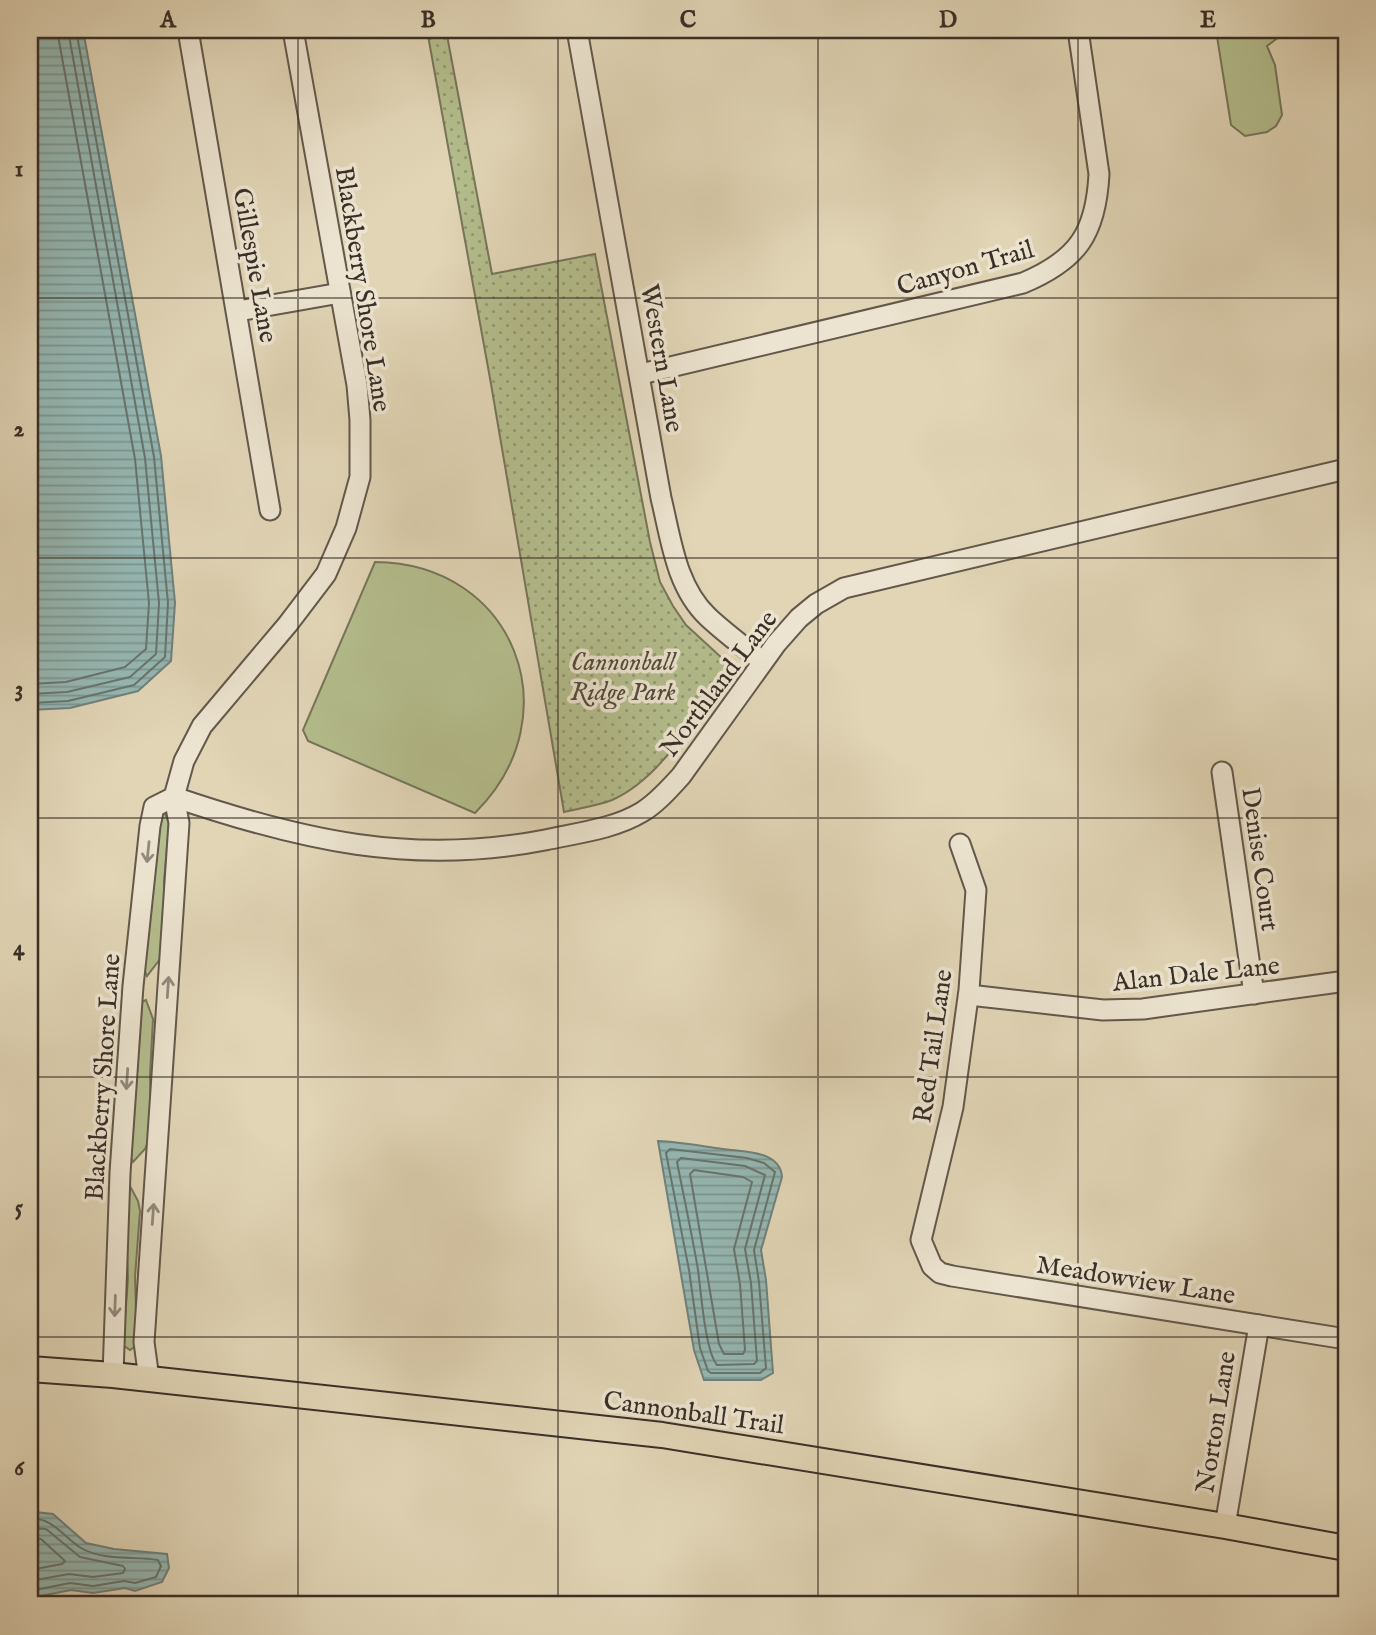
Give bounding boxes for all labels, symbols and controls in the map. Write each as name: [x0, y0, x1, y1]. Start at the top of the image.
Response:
text: A: [159, 6, 177, 35]
text: B: [420, 6, 436, 35]
text: C: [680, 6, 697, 35]
text: D: [939, 6, 957, 35]
text: E: [1200, 6, 1216, 35]
text: 1: [15, 155, 23, 184]
street label: Blackberry Shore Lane: [327, 164, 398, 414]
street label: Gillespie Lane: [225, 185, 284, 345]
street label: Canyon Trail: [893, 233, 1039, 304]
street label: Western Lane: [632, 282, 691, 435]
text: 2: [14, 415, 25, 444]
street label: Northland Lane: [653, 604, 785, 764]
park label: Cannonball Ridge Park: [570, 646, 677, 710]
text: 3: [15, 675, 23, 704]
street label: Denise Court: [1233, 785, 1286, 933]
one-way arrow: [141, 840, 154, 863]
text: 4: [13, 934, 25, 963]
street label: Alan Dale Lane: [1110, 949, 1281, 1000]
street label: Blackberry Shore Lane: [78, 952, 129, 1202]
street label: Red Tail Lane: [906, 967, 961, 1125]
one-way arrow: [162, 976, 175, 999]
one-way arrow: [120, 1067, 133, 1089]
text: 5: [15, 1194, 24, 1223]
one-way arrow: [146, 1203, 159, 1226]
street label: Meadowview Lane: [1034, 1248, 1237, 1312]
one-way arrow: [109, 1294, 122, 1317]
street label: Norton Lane: [1189, 1349, 1244, 1495]
street label: Cannonball Trail: [601, 1384, 787, 1443]
text: 6: [14, 1454, 25, 1483]

